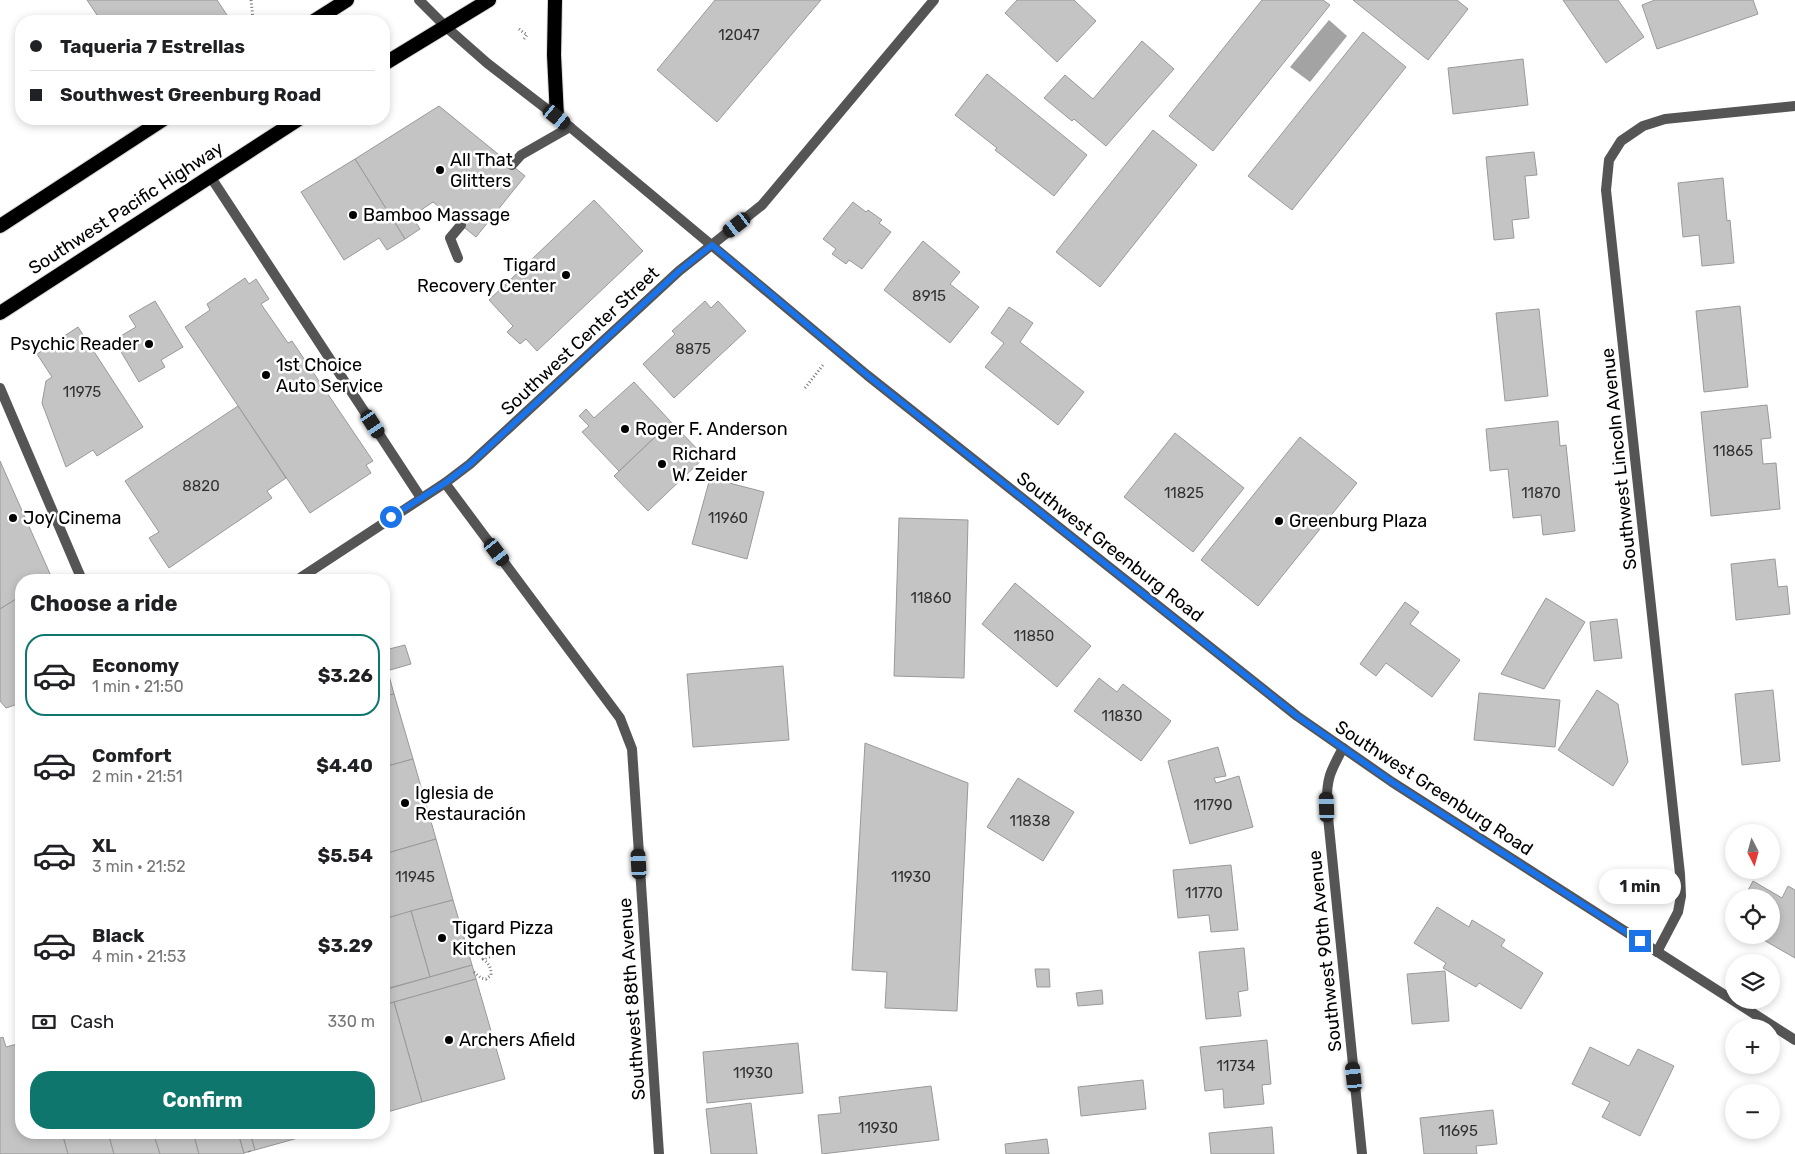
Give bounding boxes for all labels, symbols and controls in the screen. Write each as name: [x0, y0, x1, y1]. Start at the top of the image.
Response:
house number: 12047: [718, 26, 760, 44]
text: Taqueria 7 Estrellas: [60, 35, 245, 58]
text: Southwest Greenburg Road: [60, 83, 321, 106]
car: [540, 102, 573, 132]
street label: Southwest Pacific Highway: [25, 137, 227, 279]
place label: All That Glitters: [450, 149, 513, 192]
marker: All That Glitters: [434, 164, 446, 176]
place label: Bamboo Massage: [363, 204, 510, 226]
marker: Bamboo Massage: [347, 209, 359, 221]
car: [720, 210, 753, 240]
place label: Tigard Recovery Center: [417, 254, 556, 297]
street label: Southwest Center Street: [496, 262, 664, 420]
marker: Tigard Recovery Center: [560, 269, 572, 281]
house number: 8915: [912, 287, 946, 305]
place label: Psychic Reader: [10, 333, 139, 355]
marker: Psychic Reader: [143, 338, 155, 350]
house number: 8875: [675, 340, 711, 358]
street label: Southwest Lincoln Avenue: [1596, 347, 1642, 571]
place label: 1st Choice Auto Service: [276, 354, 383, 397]
marker: 1st Choice Auto Service: [260, 369, 272, 381]
house number: 11975: [63, 383, 101, 401]
car: [358, 407, 387, 441]
place label: Roger F. Anderson: [635, 418, 788, 440]
marker: Roger F. Anderson: [619, 423, 631, 435]
house number: 11865: [1713, 442, 1753, 460]
place label: Richard W. Zeider: [672, 443, 747, 486]
marker: Richard W. Zeider: [656, 458, 668, 470]
street label: Southwest Greenburg Road: [1012, 467, 1208, 627]
house number: 8820: [182, 477, 220, 495]
house number: 11825: [1164, 484, 1204, 502]
house number: 11870: [1521, 484, 1561, 502]
route start: [380, 506, 402, 528]
place label: Joy Cinema: [23, 507, 122, 529]
house number: 11960: [708, 509, 748, 527]
place label: Greenburg Plaza: [1289, 510, 1427, 532]
marker: Joy Cinema: [7, 512, 19, 524]
marker: Greenburg Plaza: [1273, 515, 1285, 527]
car: [481, 536, 512, 568]
house number: 11860: [911, 589, 951, 607]
text: Choose a ride: [30, 590, 177, 617]
house number: 11850: [1014, 627, 1054, 645]
icon: car: [32, 653, 77, 698]
text: Economy: [92, 654, 179, 677]
text: $3.26: [318, 664, 373, 687]
text: 1 min · 21:50: [92, 677, 184, 696]
house number: 11830: [1102, 707, 1142, 725]
street label: Southwest Greenburg Road: [1331, 716, 1537, 860]
icon: car: [32, 743, 77, 788]
text: Comfort: [92, 744, 172, 767]
text: $4.40: [316, 754, 373, 777]
text: 2 min · 21:51: [92, 767, 183, 786]
place label: Iglesia de Restauración: [415, 782, 526, 825]
car: [1318, 792, 1335, 822]
house number: 11790: [1194, 796, 1232, 814]
marker: Iglesia de Restauración: [399, 797, 411, 809]
house number: 11838: [1010, 812, 1050, 830]
north arrow: [1725, 824, 1780, 879]
map controls: [1725, 824, 1780, 1139]
icon: car: [32, 833, 77, 878]
text: XL: [92, 834, 116, 857]
text: $5.54: [317, 844, 373, 867]
car: [630, 849, 647, 879]
street label: Southwest 90th Avenue: [1303, 849, 1347, 1053]
text: 3 min · 21:52: [92, 857, 186, 876]
house number: 11945: [395, 868, 435, 886]
house number: 11930: [891, 868, 931, 886]
callout: 1 min: [1599, 868, 1681, 904]
text: 1 min: [1620, 877, 1660, 896]
house number: 11770: [1185, 884, 1223, 902]
button: locate: [1725, 889, 1780, 944]
street label: Southwest 88th Avenue: [614, 897, 650, 1101]
place label: Tigard Pizza Kitchen: [452, 917, 553, 960]
icon: car: [32, 923, 77, 968]
text: Black: [92, 924, 144, 947]
route end: [1629, 930, 1651, 952]
marker: Tigard Pizza Kitchen: [436, 932, 448, 944]
text: $3.29: [318, 934, 373, 957]
text: 4 min · 21:53: [92, 947, 186, 966]
button: layers: [1725, 954, 1780, 1009]
icon: cash: [30, 1008, 58, 1036]
text: Cash: [70, 1010, 114, 1033]
text: 330 m: [327, 1012, 375, 1031]
button: +: [1725, 1019, 1780, 1074]
place label: Archers Afield: [459, 1029, 575, 1051]
marker: Archers Afield: [443, 1034, 455, 1046]
house number: 11734: [1217, 1057, 1255, 1075]
car: [1344, 1061, 1363, 1093]
house number: 11930: [733, 1064, 773, 1082]
button: Confirm: [30, 1071, 375, 1129]
button: −: [1725, 1084, 1780, 1139]
house number: 11930: [858, 1119, 898, 1137]
house number: 11695: [1438, 1122, 1478, 1140]

